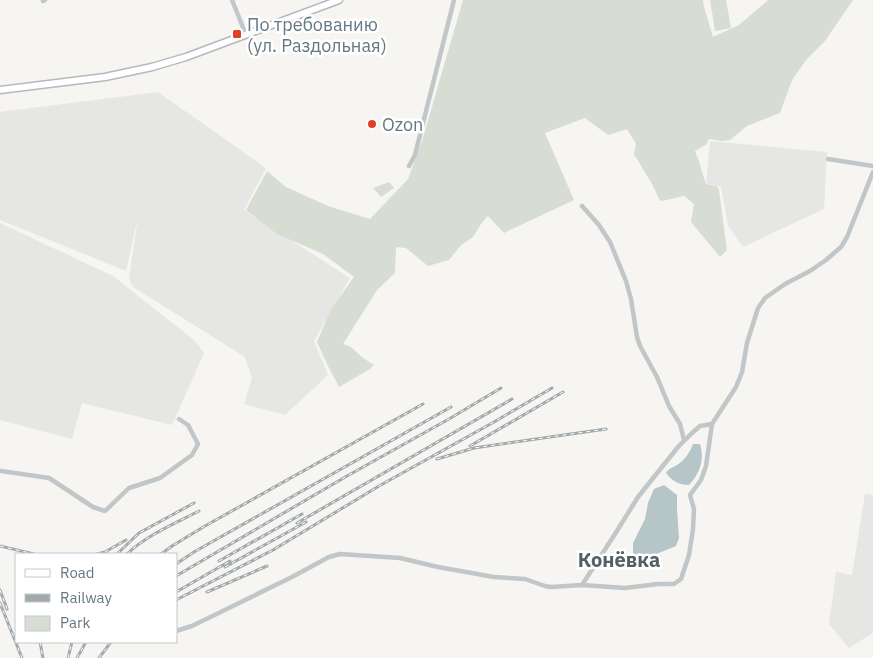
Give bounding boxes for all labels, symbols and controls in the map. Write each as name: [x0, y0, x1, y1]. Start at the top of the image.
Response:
place label: По требованию (ул. Раздольная): [247, 13, 387, 57]
marker: По требованию (ул. Раздольная): [231, 28, 243, 40]
place label: Ozon: [382, 113, 423, 136]
marker: Ozon: [366, 118, 378, 130]
district label: Конёвка: [578, 546, 660, 573]
legend: [15, 553, 178, 643]
text: Road: [60, 563, 95, 582]
text: Railway: [60, 588, 113, 607]
text: Park: [60, 613, 90, 632]

